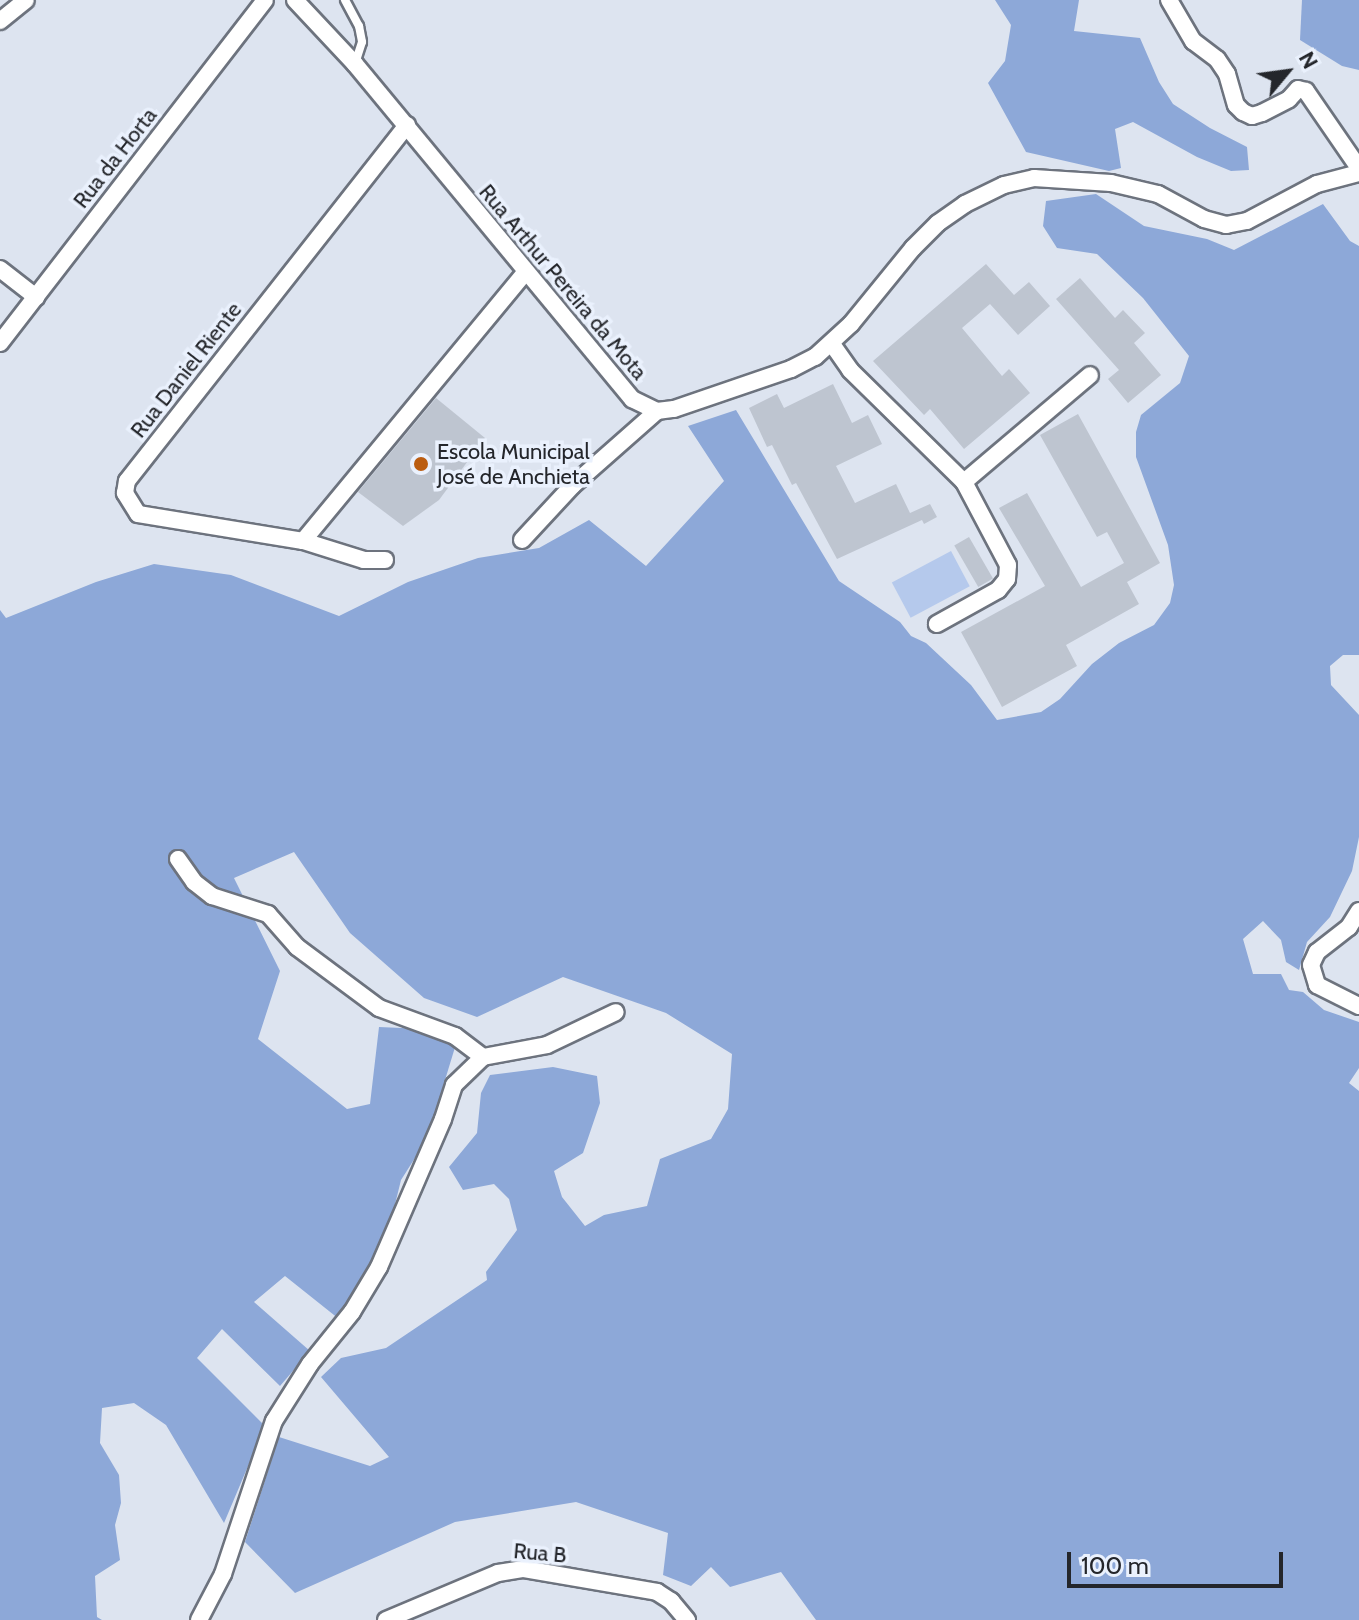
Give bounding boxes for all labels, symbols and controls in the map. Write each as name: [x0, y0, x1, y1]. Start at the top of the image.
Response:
north arrow: [1247, 32, 1327, 112]
text: N: [1293, 47, 1324, 73]
street label: Rua da Horta: [68, 103, 162, 213]
street label: Rua Arthur Pereira da Mota: [473, 179, 653, 385]
street label: Rua Daniel Riente: [125, 297, 247, 443]
place label: Escola Municipal José de Anchieta: [437, 438, 590, 490]
marker: Escola Municipal José de Anchieta: [412, 455, 430, 473]
scale bar: [1071, 1536, 1287, 1586]
street label: Rua B: [512, 1538, 568, 1568]
text: 100 m: [1081, 1551, 1149, 1580]

